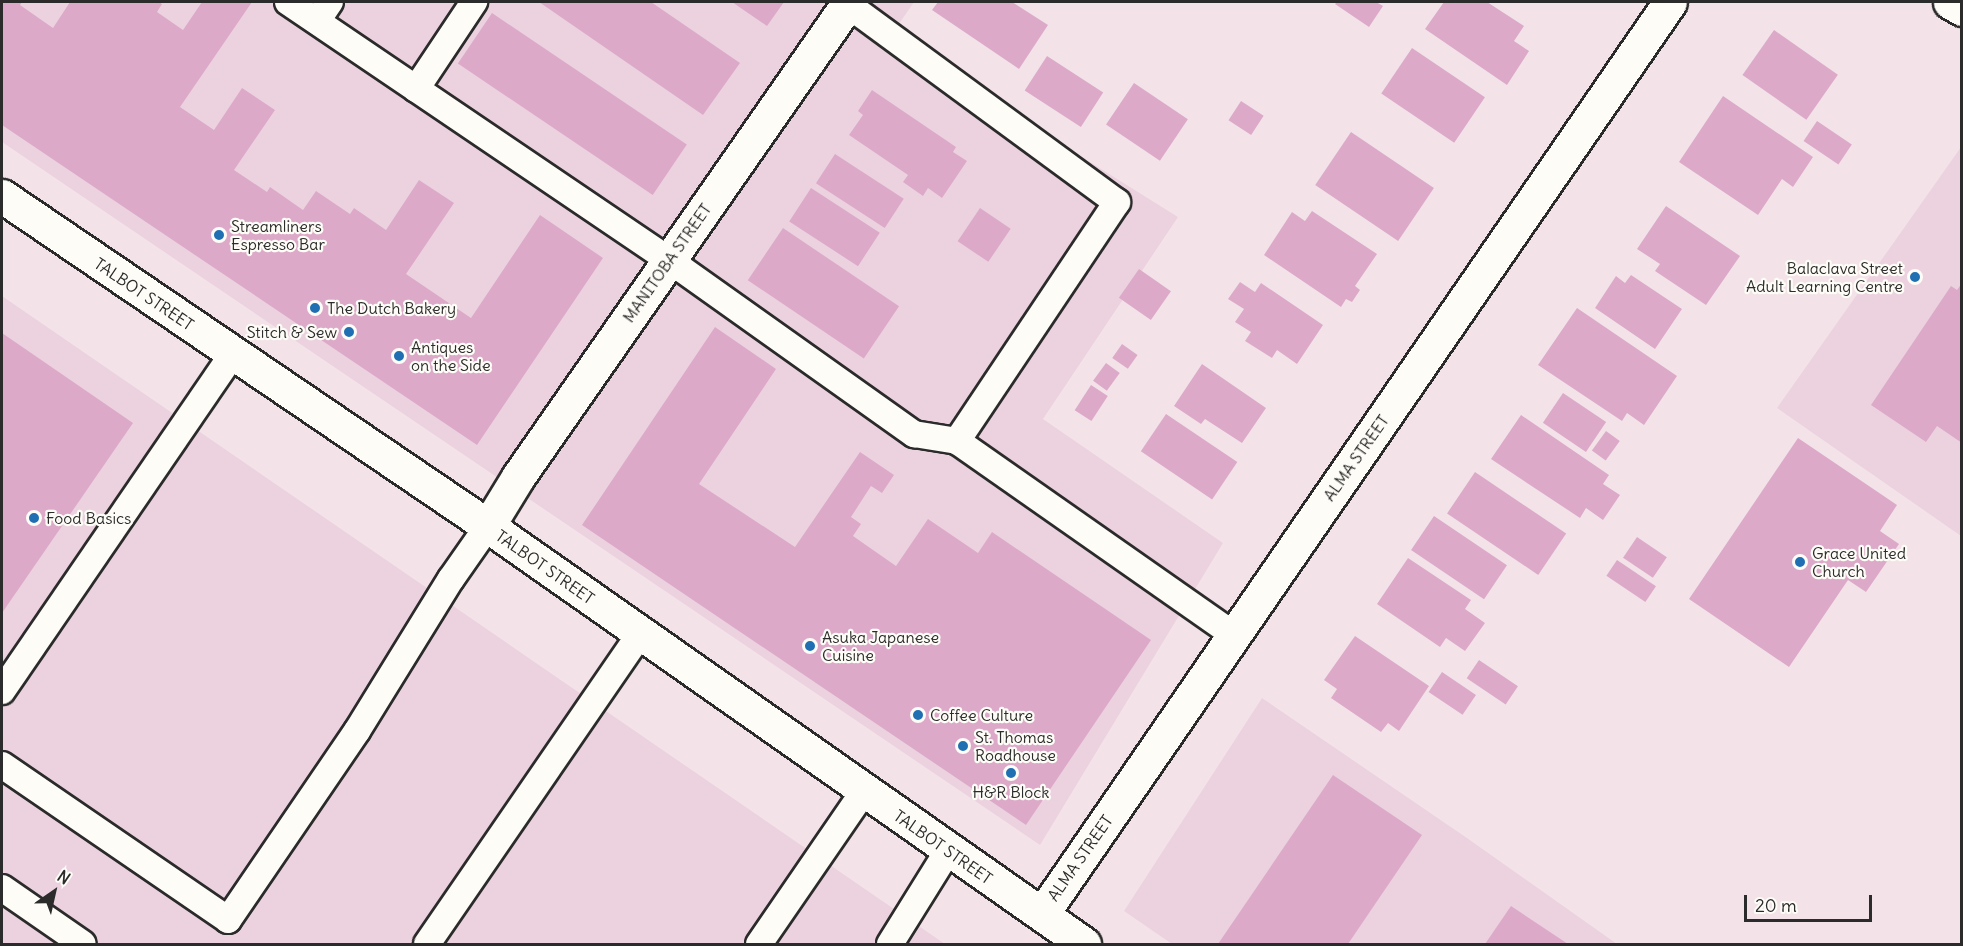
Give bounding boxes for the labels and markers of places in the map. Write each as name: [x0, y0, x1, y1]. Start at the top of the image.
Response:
place label: Streamliners Espresso Bar: [231, 216, 325, 254]
marker: Streamliners Espresso Bar: [212, 228, 226, 242]
place label: Balaclava Street Adult Learning Centre: [1746, 258, 1903, 296]
marker: Balaclava Street Adult Learning Centre: [1908, 270, 1922, 284]
place label: The Dutch Bakery: [327, 298, 456, 318]
marker: The Dutch Bakery: [308, 301, 322, 315]
place label: Stitch & Sew: [247, 322, 337, 342]
marker: Stitch & Sew: [342, 325, 356, 339]
place label: Antiques on the Side: [411, 337, 491, 375]
marker: Antiques on the Side: [392, 349, 406, 363]
place label: Food Basics: [46, 508, 131, 528]
marker: Food Basics: [27, 511, 41, 525]
place label: Grace United Church: [1812, 543, 1906, 581]
marker: Grace United Church: [1793, 555, 1807, 569]
place label: Asuka Japanese Cuisine: [822, 627, 939, 665]
marker: Asuka Japanese Cuisine: [803, 639, 817, 653]
place label: Coffee Culture: [930, 705, 1033, 725]
marker: Coffee Culture: [911, 708, 925, 722]
place label: St. Thomas Roadhouse: [975, 727, 1056, 765]
marker: St. Thomas Roadhouse: [956, 739, 970, 753]
marker: H&R Block: [1004, 766, 1018, 780]
place label: H&R Block: [972, 782, 1050, 802]

